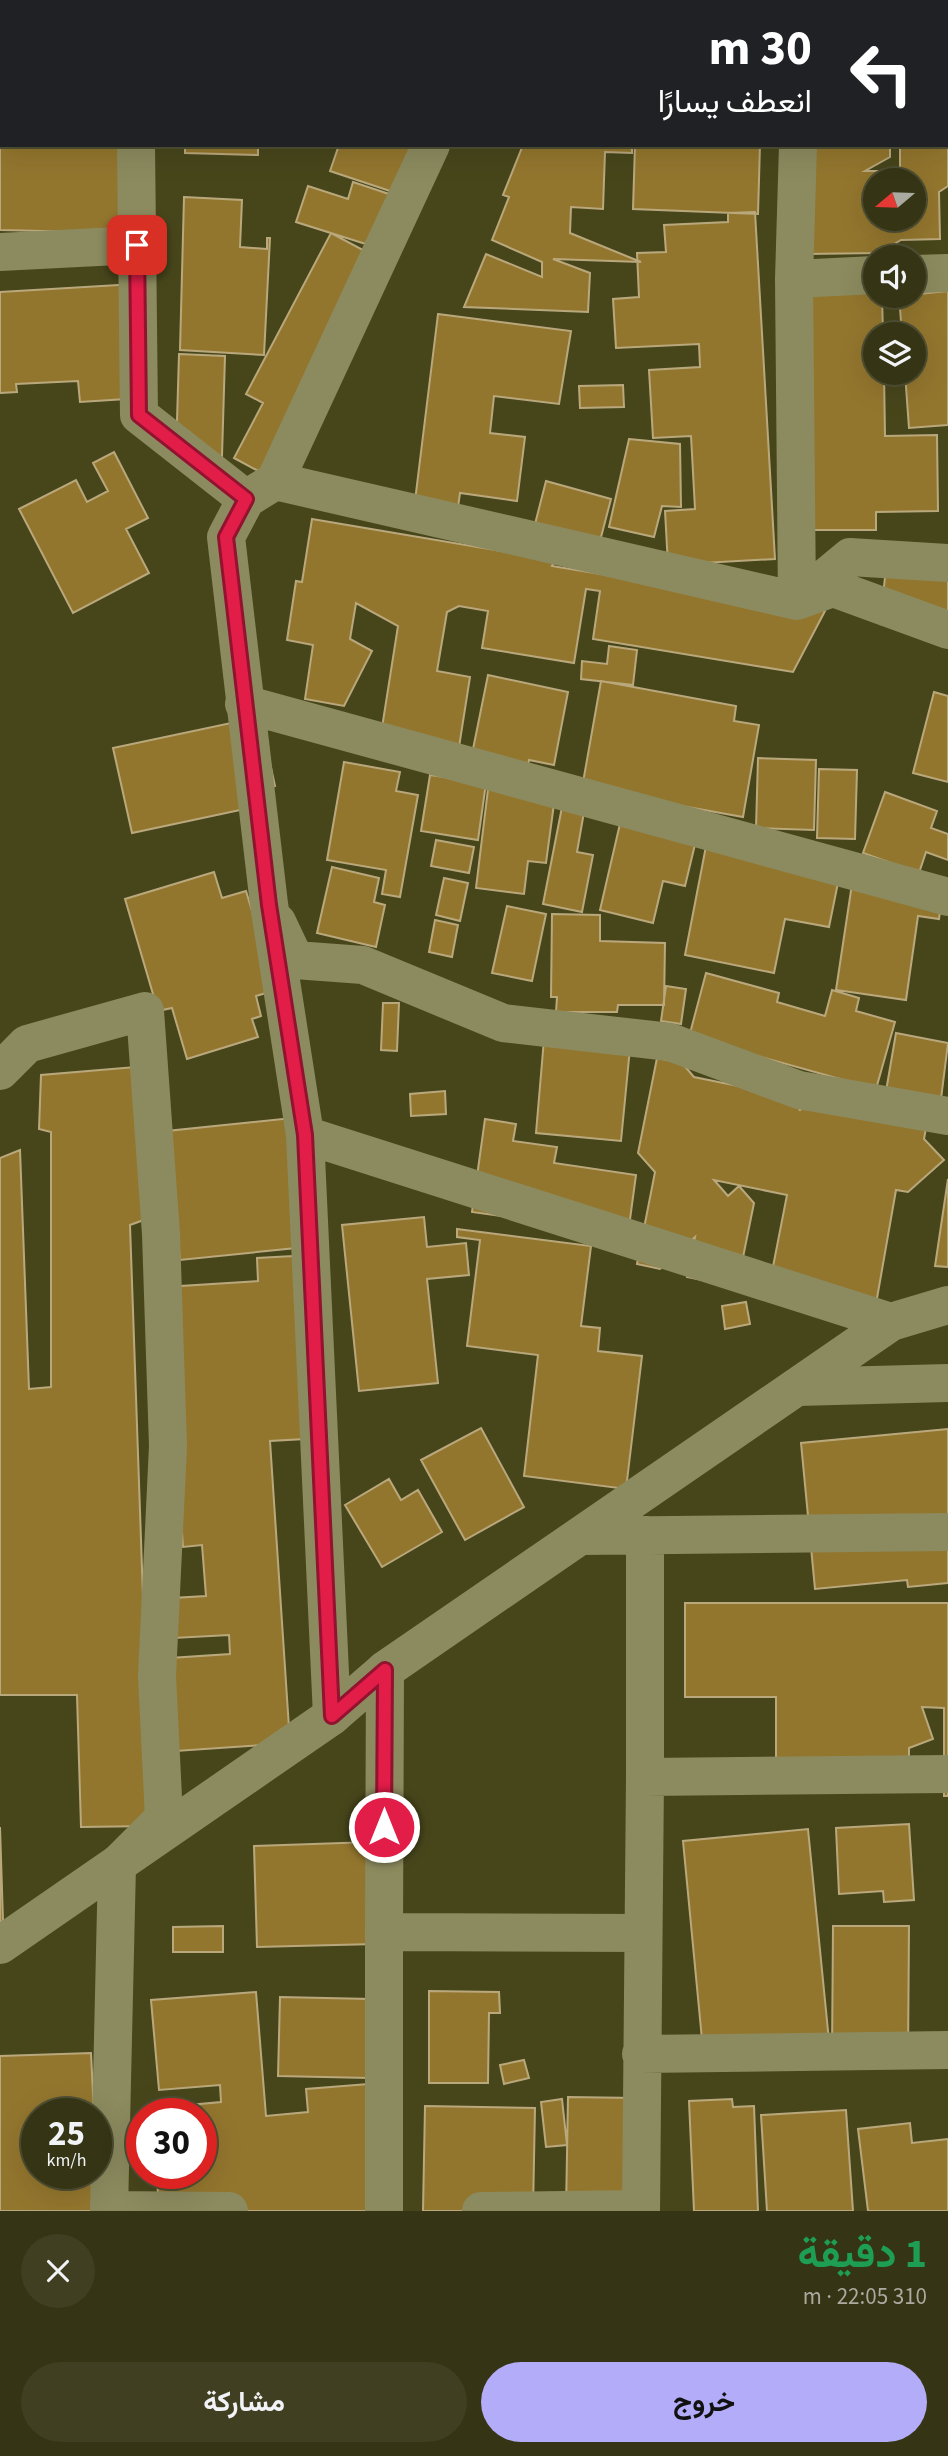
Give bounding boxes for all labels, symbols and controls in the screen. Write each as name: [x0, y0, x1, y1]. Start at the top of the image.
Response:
text: 30 m: [708, 14, 812, 84]
icon: left: [836, 28, 927, 119]
text: انعطف يسارًا: [658, 79, 812, 125]
north arrow: [863, 168, 926, 231]
map controls: [863, 168, 926, 385]
pin: [107, 215, 167, 275]
icon: arrive: [118, 226, 156, 264]
button: sound: [863, 245, 926, 308]
button: layers: [863, 322, 926, 385]
position arrow: [347, 1790, 421, 1864]
speed limit sign: 30: [126, 2098, 217, 2189]
text: 25: [48, 2109, 85, 2159]
text: km/h: [47, 2148, 86, 2173]
text: 1 دقيقة: [797, 2224, 927, 2284]
button: close: [21, 2234, 95, 2308]
text: 310 m · 22:05: [803, 2280, 927, 2313]
button: مشاركة: [21, 2362, 467, 2442]
button: خروج: [481, 2362, 927, 2442]

